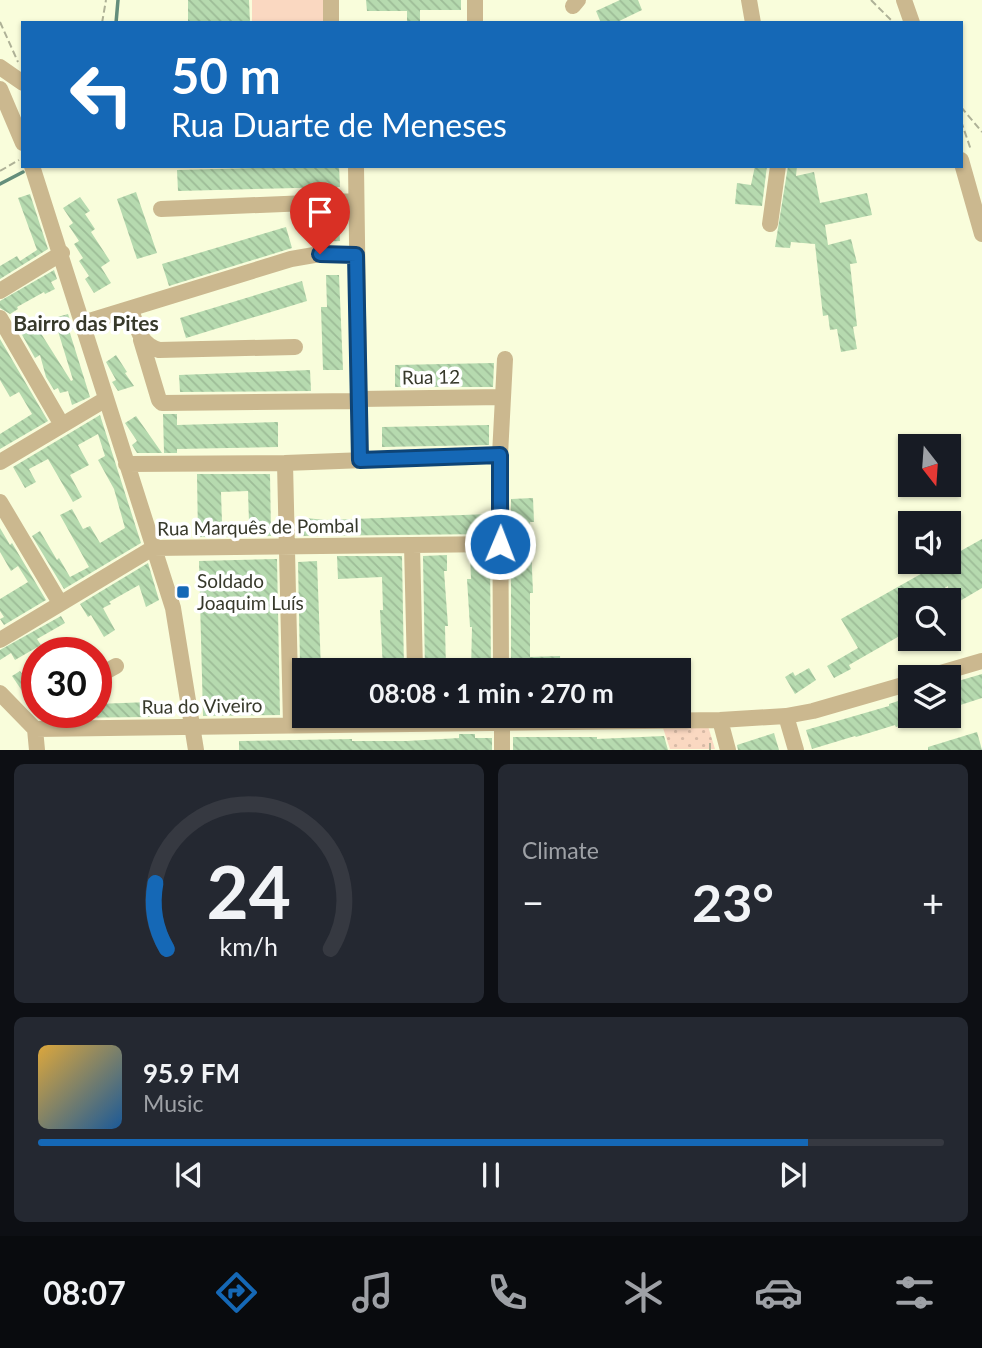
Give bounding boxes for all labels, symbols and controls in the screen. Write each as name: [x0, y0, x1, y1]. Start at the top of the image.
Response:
text: 50 m: [171, 46, 281, 104]
icon: left: [56, 49, 147, 140]
text: Rua Duarte de Meneses: [171, 105, 507, 144]
pin: [290, 182, 350, 254]
icon: arrive: [301, 193, 339, 231]
district label: Bairro das Pites: [13, 310, 159, 335]
street label: Rua 12: [402, 364, 460, 389]
north arrow: [898, 434, 961, 497]
map controls: [898, 434, 961, 728]
position arrow: [463, 507, 537, 581]
button: sound: [898, 511, 961, 574]
street label: Rua Marquês de Pombal: [157, 513, 359, 540]
place label: Soldado Joaquim Luís: [197, 569, 304, 614]
marker: Soldado Joaquim Luís: [175, 584, 191, 600]
button: search: [898, 588, 961, 651]
speed limit sign: 30: [21, 637, 112, 728]
button: layers: [898, 665, 961, 728]
text: 08:08 · 1 min · 270 m: [369, 677, 614, 709]
street label: Rua do Viveiro: [141, 693, 263, 718]
text: Climate: [522, 836, 599, 864]
text: 24: [207, 848, 291, 936]
text: 23°: [692, 871, 774, 933]
text: −: [522, 879, 544, 925]
text: +: [922, 879, 944, 925]
text: km/h: [220, 931, 278, 961]
text: 95.9 FM: [143, 1057, 240, 1089]
text: Music: [143, 1089, 203, 1117]
icon: previous: [170, 1156, 208, 1194]
icon: pause: [472, 1156, 510, 1194]
icon: next: [774, 1156, 812, 1194]
icon: directions: [212, 1268, 261, 1317]
icon: music: [348, 1268, 397, 1317]
icon: phone: [483, 1268, 532, 1317]
icon: climate: [619, 1268, 668, 1317]
icon: car: [754, 1268, 803, 1317]
icon: filters: [890, 1268, 939, 1317]
text: 08:07: [43, 1273, 126, 1312]

